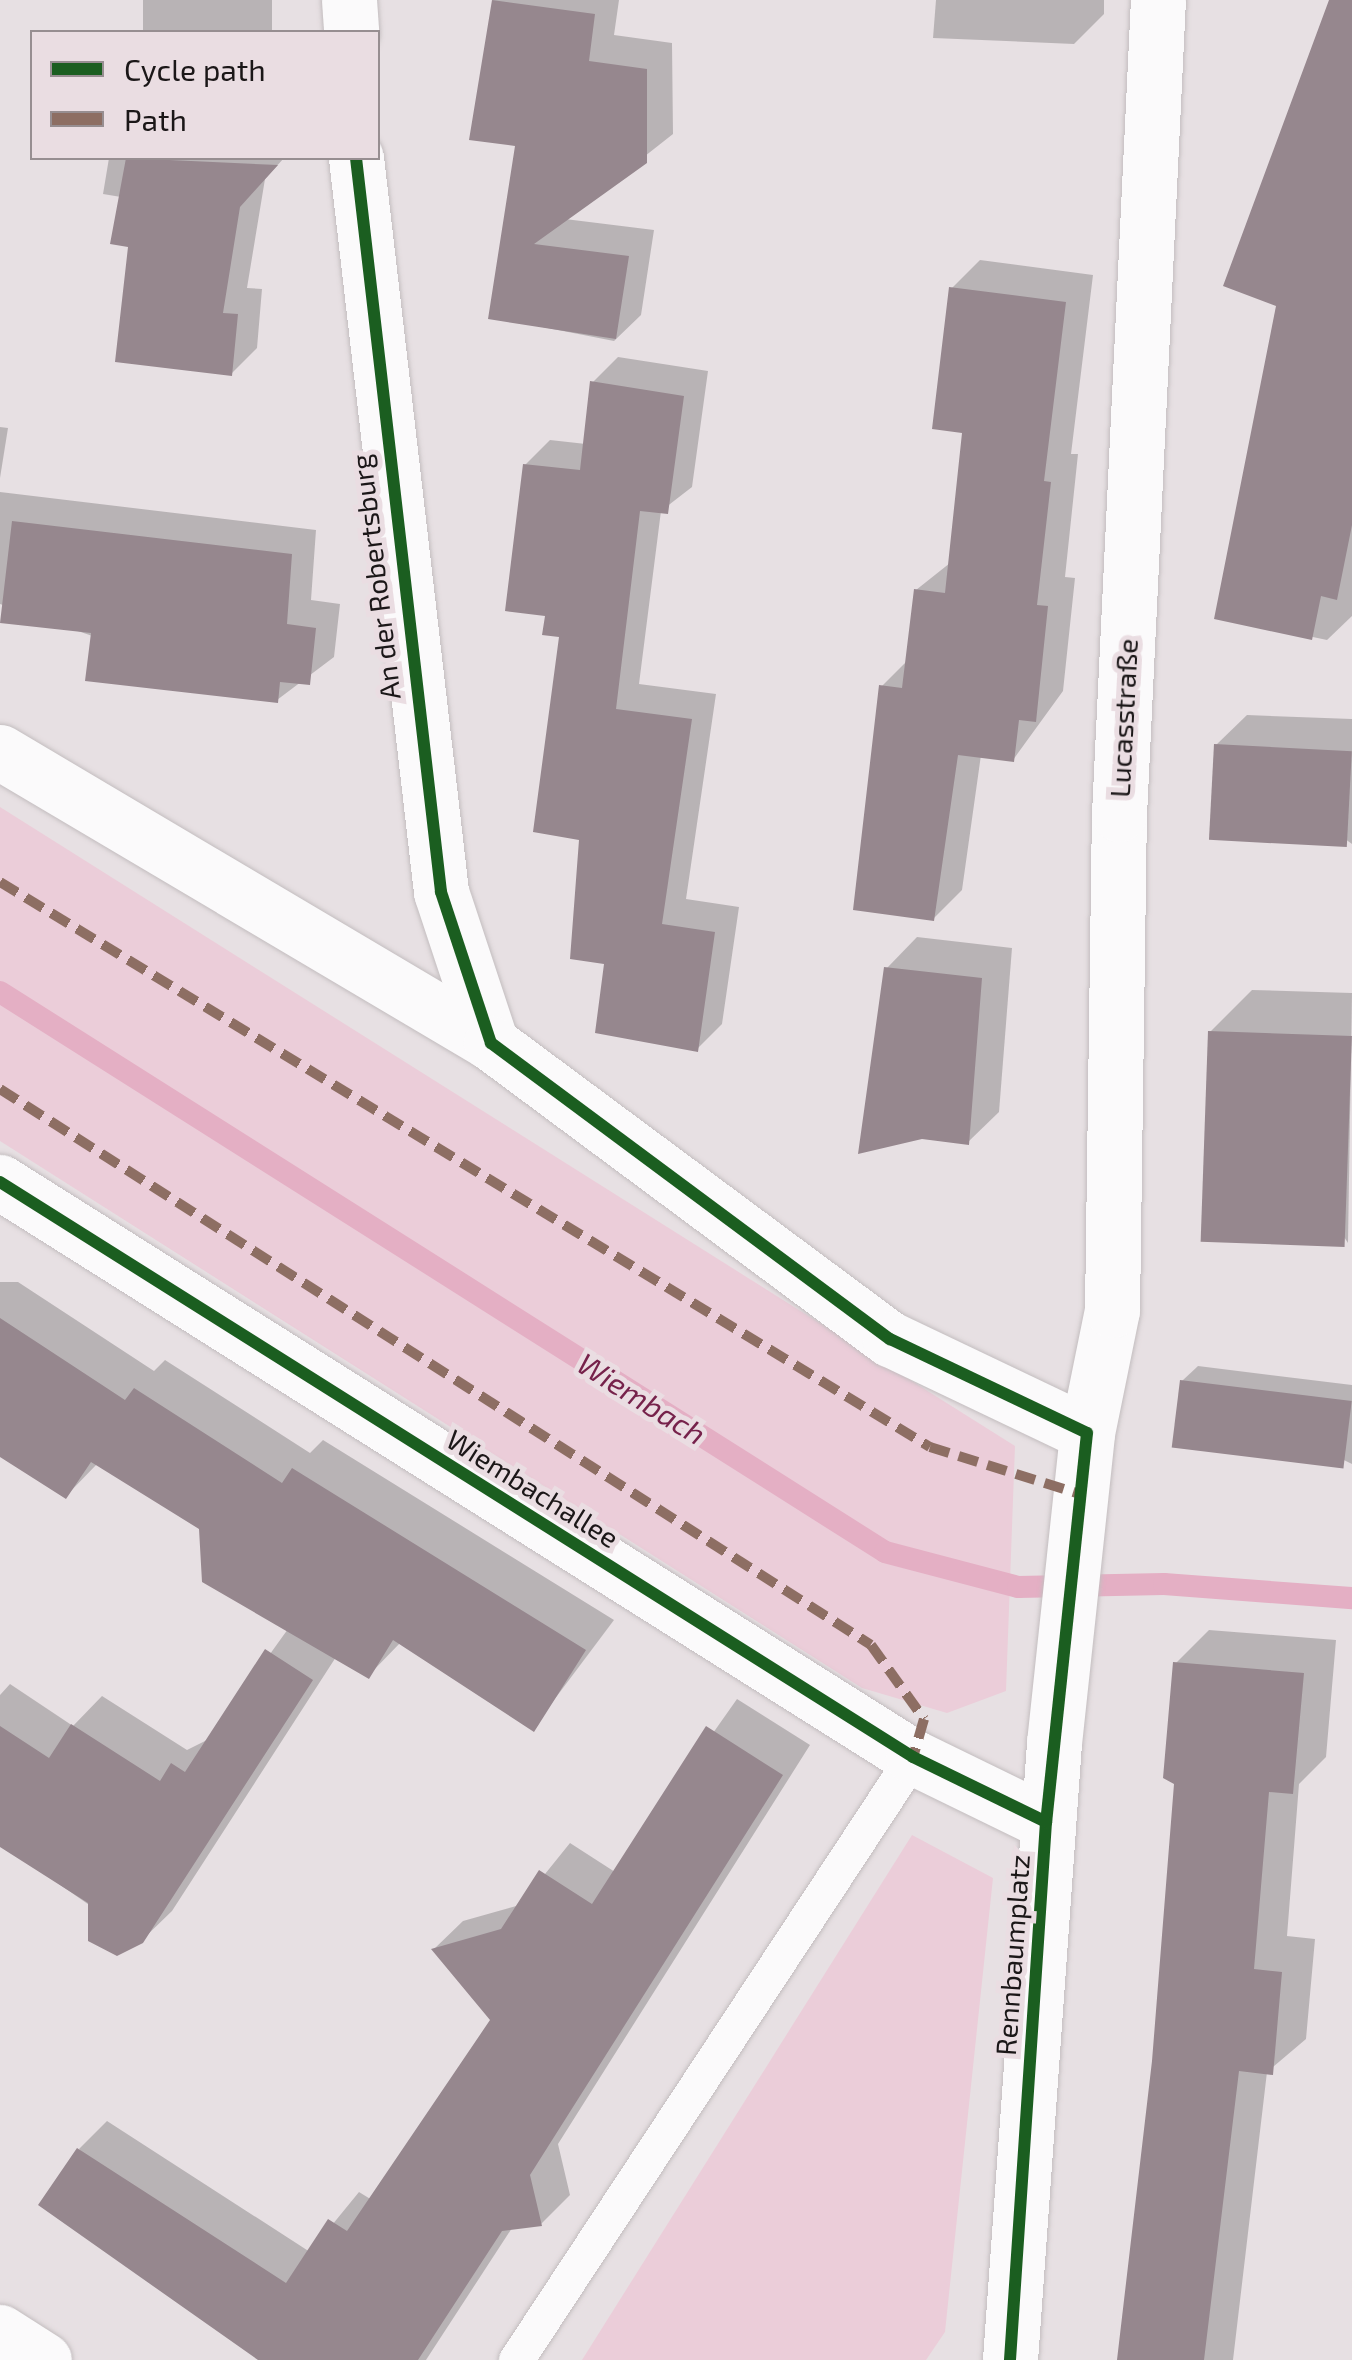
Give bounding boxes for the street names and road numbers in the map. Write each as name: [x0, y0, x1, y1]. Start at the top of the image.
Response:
street label: An der Robertsburg: [343, 452, 407, 702]
street label: Lucasstraße: [1102, 638, 1144, 798]
street label: Wiembachallee: [441, 1422, 625, 1554]
street label: Rennbaumplatz: [988, 1853, 1036, 2057]

